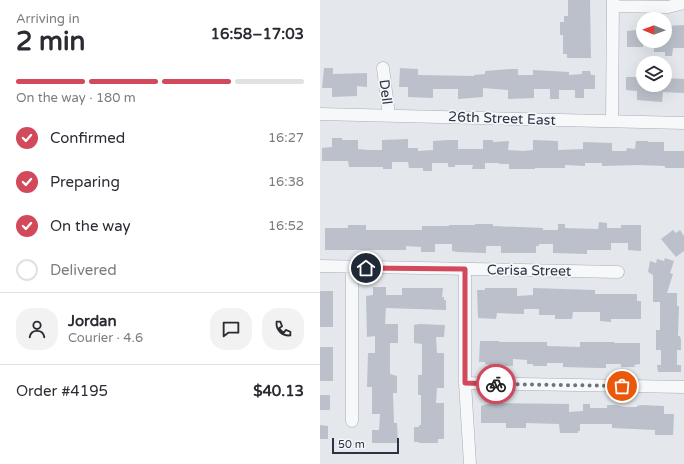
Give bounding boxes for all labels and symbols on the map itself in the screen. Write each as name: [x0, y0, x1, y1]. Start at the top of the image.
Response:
north arrow: [636, 12, 672, 48]
street label: Dell: [376, 79, 395, 106]
street label: 26th Street East: [448, 108, 557, 129]
pin: [349, 251, 383, 285]
street label: Cerisa Street: [487, 261, 572, 280]
courier: [476, 364, 516, 404]
pin: [605, 369, 639, 403]
scale bar: [332, 436, 399, 455]

